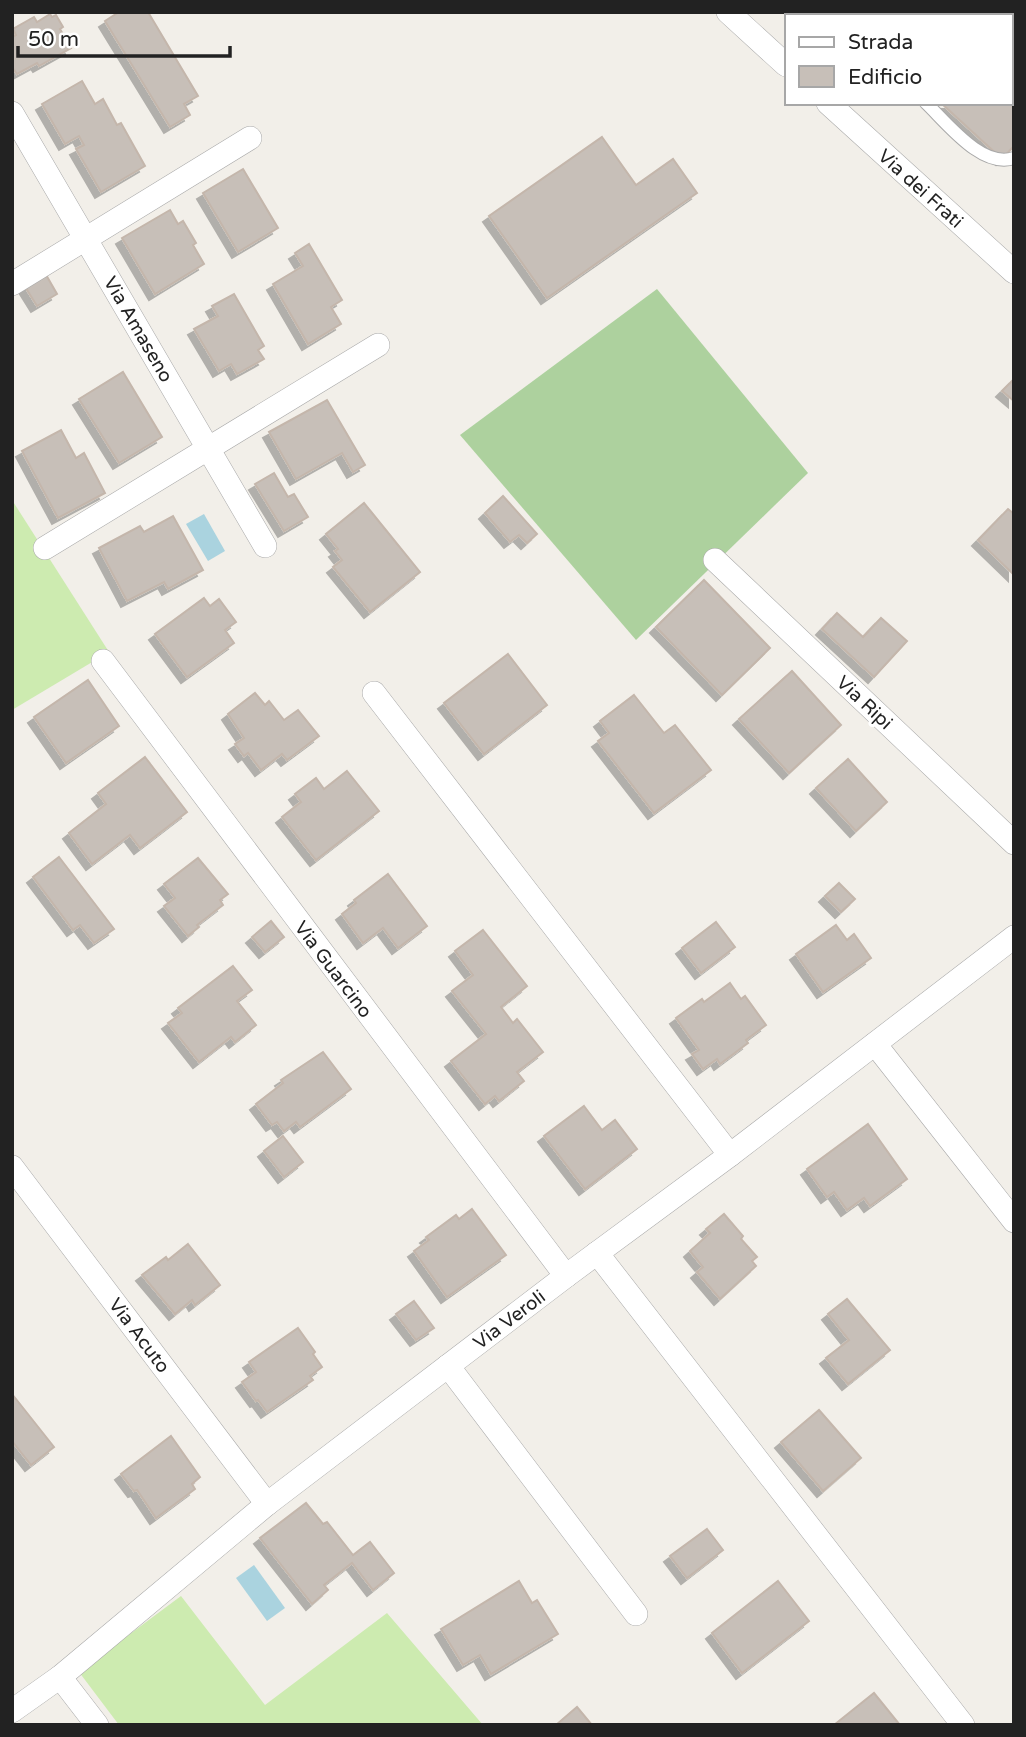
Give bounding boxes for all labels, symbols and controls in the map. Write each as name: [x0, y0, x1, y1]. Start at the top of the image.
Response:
scale bar: [18, 14, 229, 58]
legend: [785, 14, 1012, 105]
text: 50 m: [28, 27, 79, 52]
text: Strada: [848, 30, 913, 55]
text: Edificio: [848, 65, 922, 90]
street label: Via dei Frati: [873, 145, 967, 233]
street label: Via Amaseno: [99, 273, 177, 386]
street label: Via Ripi: [832, 671, 897, 734]
street label: Via Guarcino: [290, 917, 377, 1022]
street label: Via Veroli: [469, 1286, 550, 1354]
street label: Via Acuto: [104, 1294, 174, 1377]

